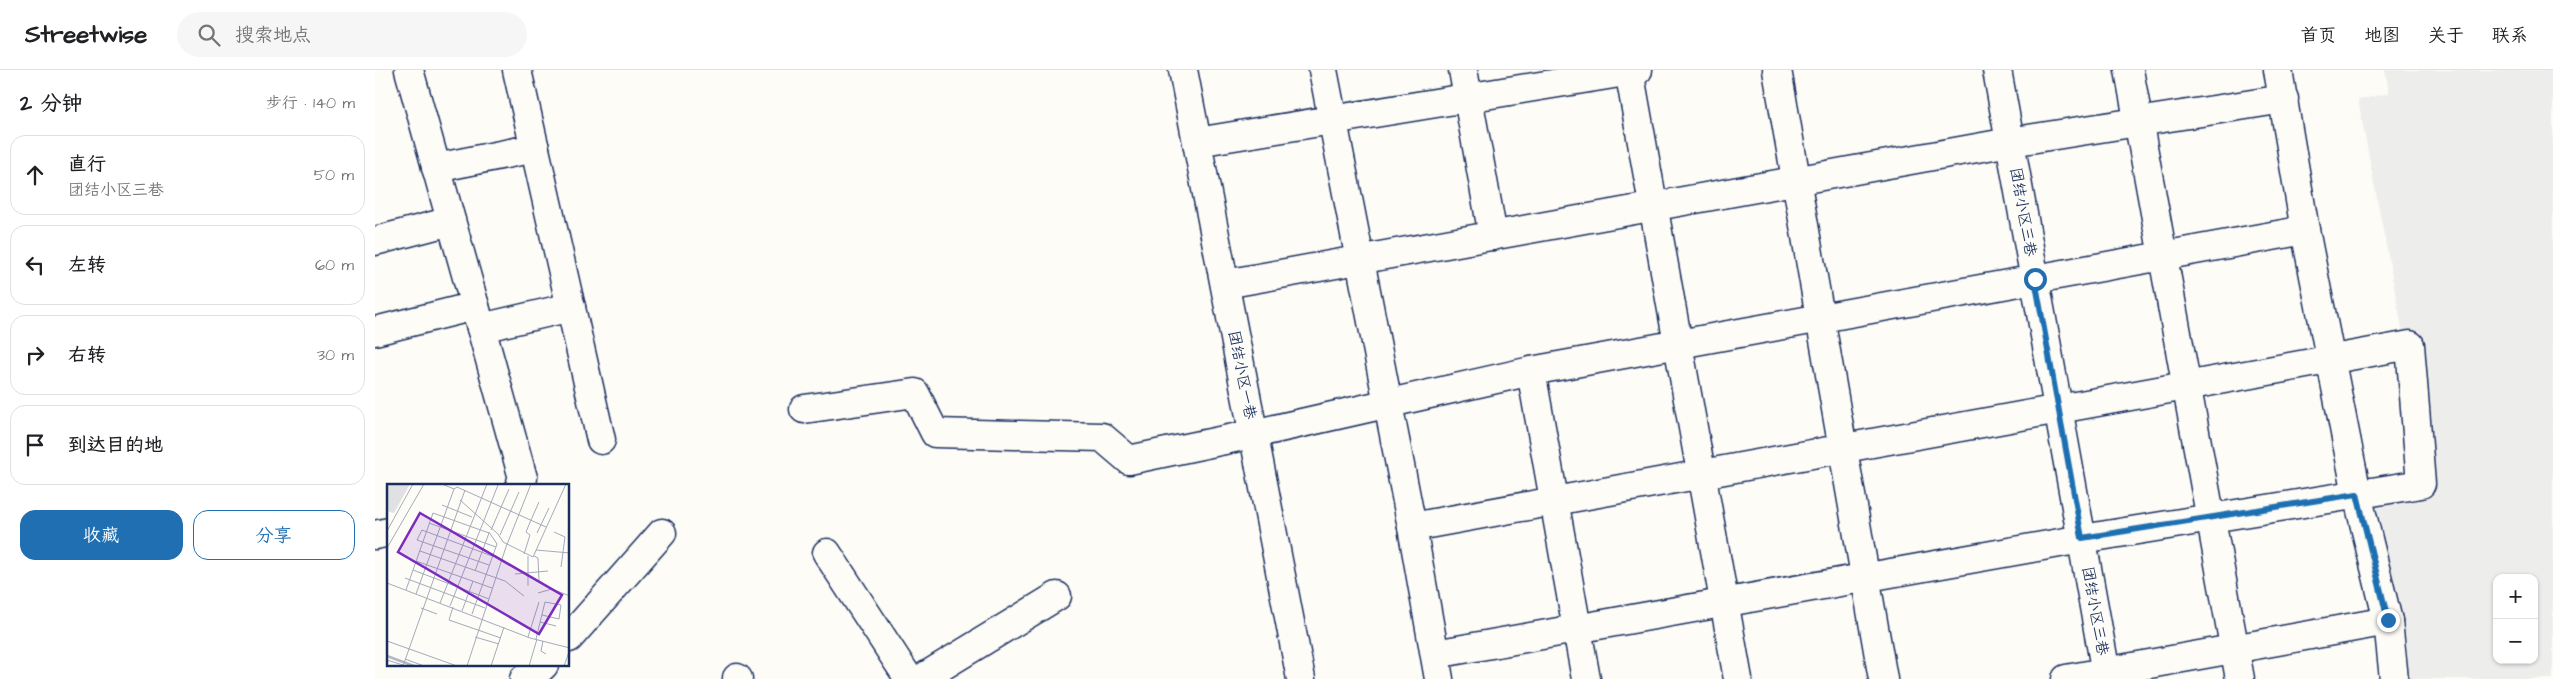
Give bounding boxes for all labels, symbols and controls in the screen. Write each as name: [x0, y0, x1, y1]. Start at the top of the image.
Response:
search box: [177, 12, 527, 57]
text: Streetwise: [25, 18, 147, 52]
icon: search: [195, 21, 223, 49]
text: 搜索地点: [235, 22, 311, 49]
text: 首页: [2300, 23, 2336, 48]
text: 地图: [2364, 23, 2400, 48]
text: 关于: [2428, 23, 2464, 48]
text: 联系: [2492, 23, 2528, 48]
text: 2 分钟: [20, 89, 82, 118]
text: 步行 · 140 m: [266, 92, 355, 114]
text: 直行: [68, 151, 106, 178]
icon: ahead: [21, 161, 49, 189]
text: 50 m: [314, 164, 354, 186]
street label: 团结小区三巷: [2005, 166, 2041, 258]
text: 团结小区三巷: [68, 179, 164, 201]
icon: left: [21, 251, 49, 279]
text: 左转: [68, 252, 106, 279]
text: 60 m: [315, 254, 354, 276]
route start: [2024, 268, 2047, 291]
street label: 团结小区一巷: [1223, 329, 1261, 421]
icon: right: [21, 341, 49, 369]
text: 右转: [68, 342, 106, 369]
text: 30 m: [317, 344, 354, 366]
icon: arrive: [21, 431, 49, 459]
text: 到达目的地: [68, 432, 163, 459]
inset map: [387, 484, 570, 666]
button: 收藏: [20, 510, 183, 560]
button: 分享: [193, 510, 355, 560]
street label: 团结小区三巷: [2077, 565, 2113, 657]
map controls: [2493, 574, 2538, 664]
button: +: [2493, 574, 2538, 619]
route end: [2377, 609, 2400, 632]
button: −: [2493, 619, 2538, 664]

